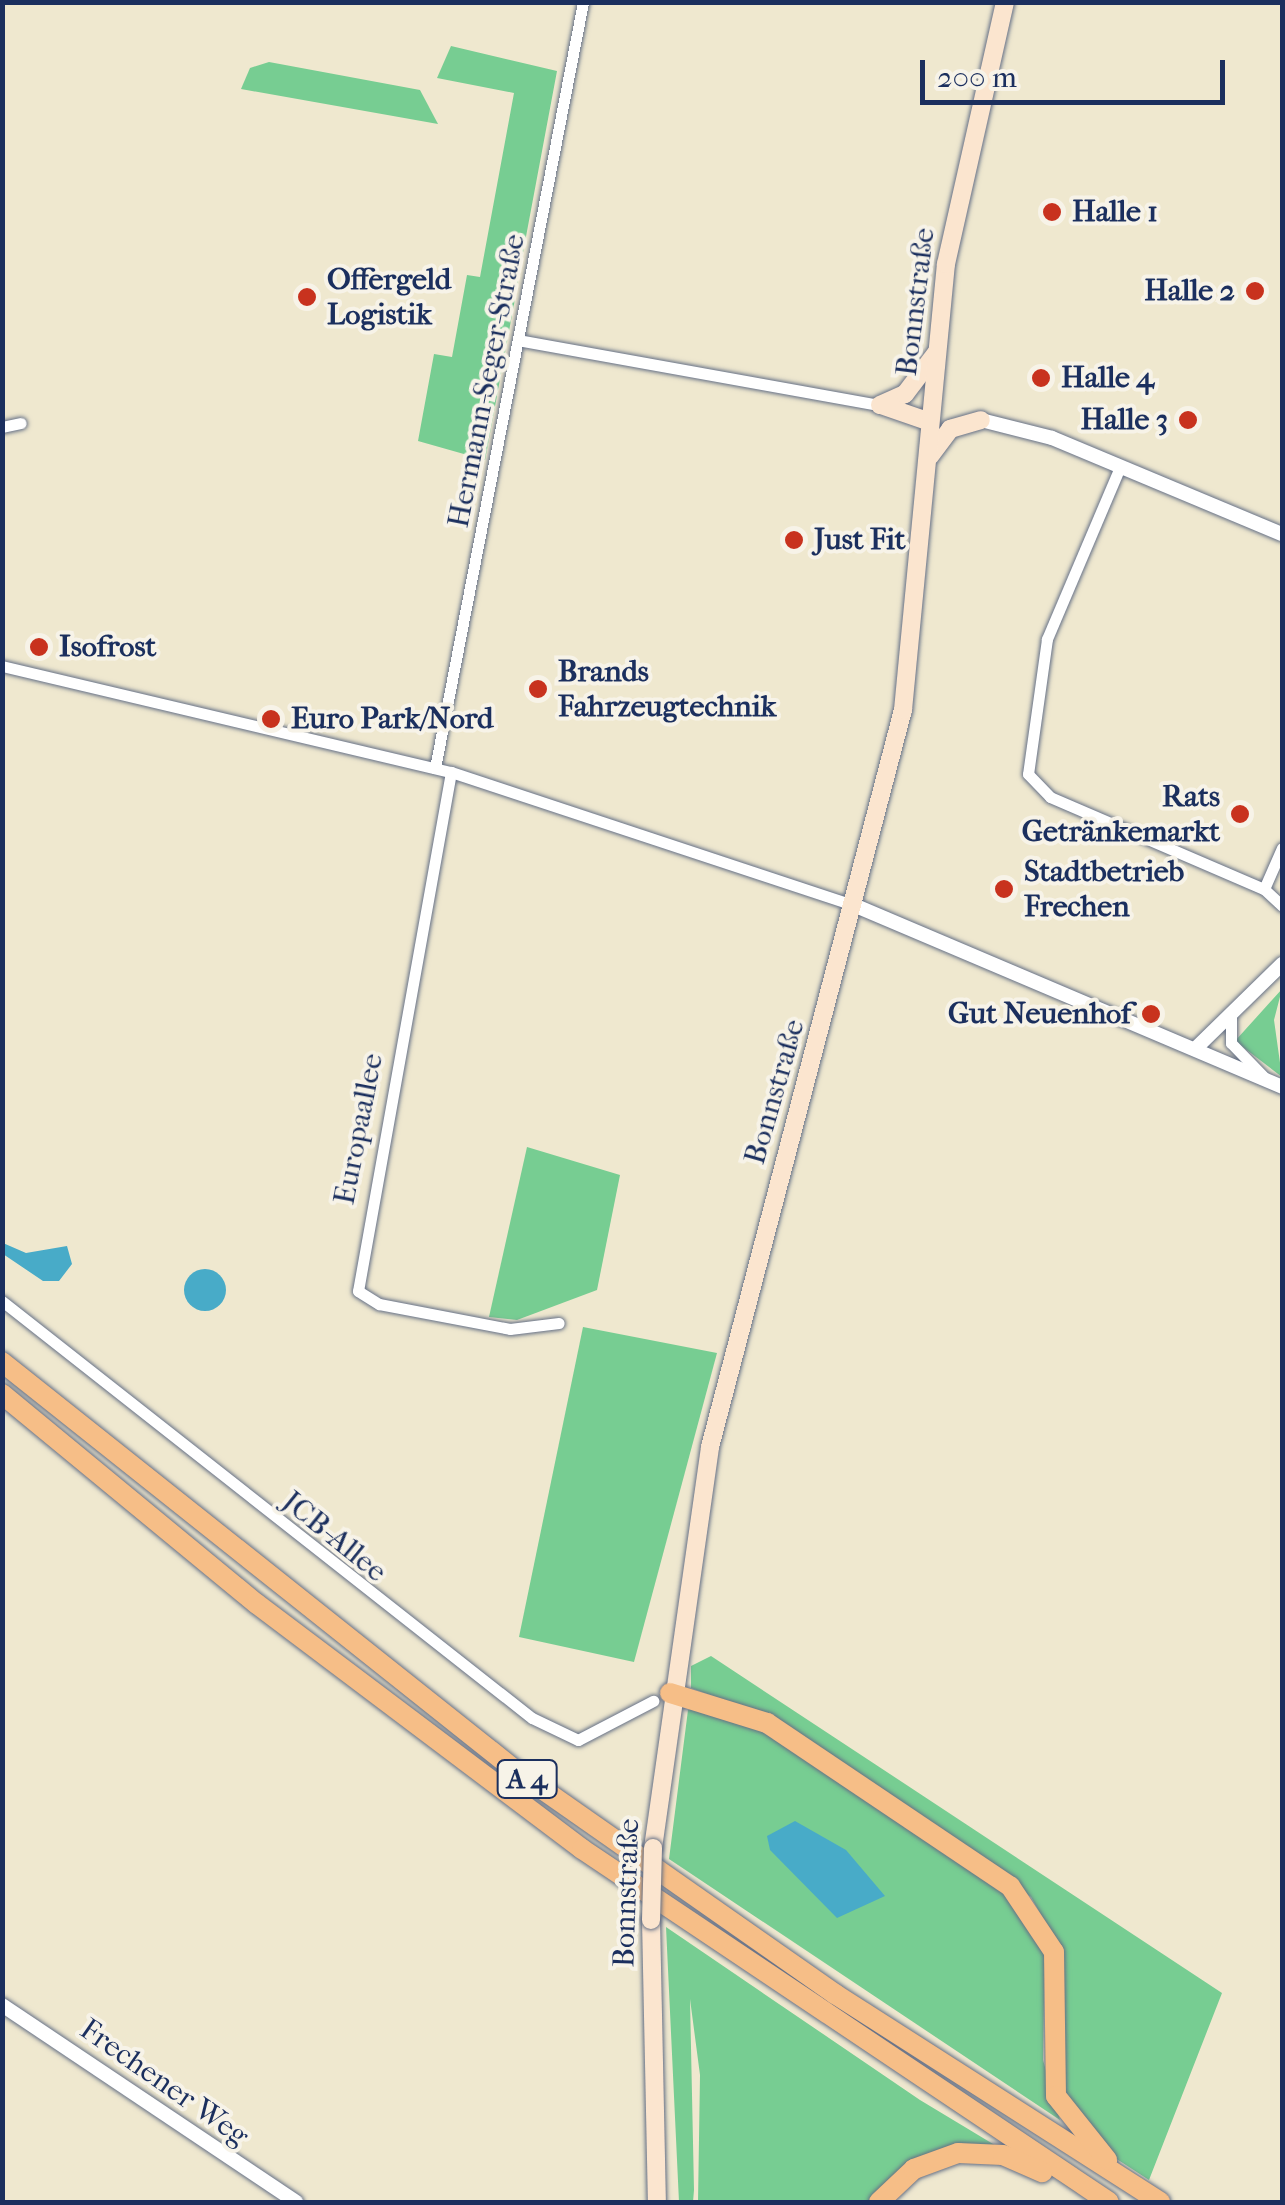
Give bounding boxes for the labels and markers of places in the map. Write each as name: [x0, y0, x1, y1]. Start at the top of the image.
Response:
place label: Halle 1: [1072, 194, 1158, 230]
marker: Halle 1: [1041, 201, 1063, 223]
place label: Offergeld Logistik: [327, 262, 451, 332]
place label: Halle 2: [1144, 273, 1235, 309]
marker: Halle 2: [1244, 280, 1266, 302]
marker: Offergeld Logistik: [296, 286, 318, 308]
place label: Halle 4: [1061, 360, 1154, 396]
marker: Halle 4: [1030, 367, 1052, 389]
place label: Halle 3: [1080, 402, 1168, 438]
marker: Halle 3: [1177, 409, 1199, 431]
place label: Just Fit: [814, 522, 905, 558]
marker: Just Fit: [783, 529, 805, 551]
place label: Isofrost: [59, 629, 156, 665]
marker: Isofrost: [28, 636, 50, 658]
place label: Brands Fahrzeugtechnik: [558, 654, 776, 724]
marker: Brands Fahrzeugtechnik: [527, 678, 549, 700]
place label: Euro Park/Nord: [291, 701, 493, 737]
marker: Euro Park/Nord: [260, 708, 282, 730]
place label: Rats Getränkemarkt: [1022, 779, 1220, 850]
marker: Rats Getränkemarkt: [1229, 803, 1251, 825]
place label: Stadtbetrieb Frechen: [1024, 854, 1184, 924]
marker: Stadtbetrieb Frechen: [993, 878, 1015, 900]
place label: Gut Neuenhof: [948, 996, 1131, 1032]
marker: Gut Neuenhof: [1140, 1003, 1162, 1025]

